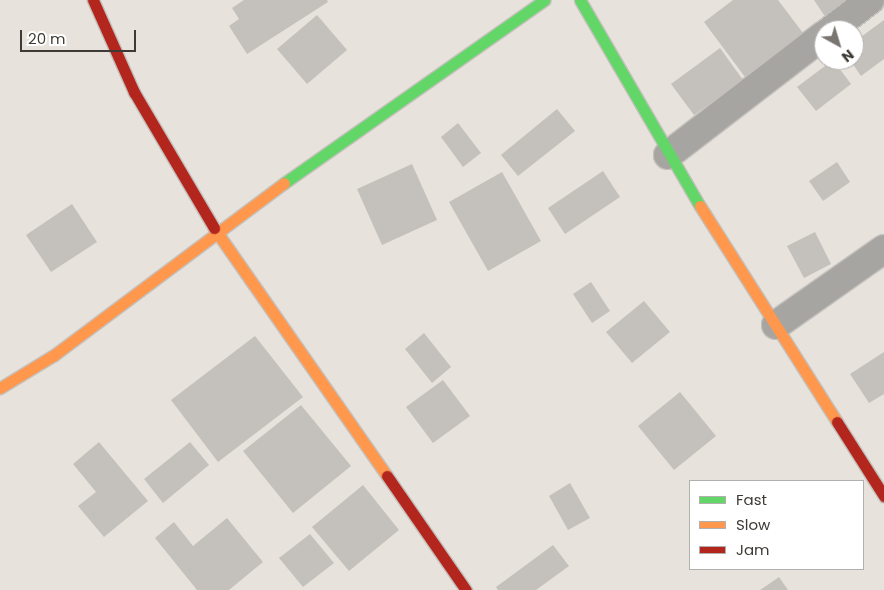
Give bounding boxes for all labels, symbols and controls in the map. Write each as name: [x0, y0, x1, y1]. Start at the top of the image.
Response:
scale bar: [22, 20, 139, 52]
north arrow: [814, 20, 864, 70]
text: 20 m: [28, 28, 66, 49]
text: N: [837, 45, 858, 67]
legend: [689, 480, 864, 570]
text: Fast: [736, 489, 767, 510]
text: Slow: [736, 514, 770, 535]
text: Jam: [736, 539, 770, 560]

